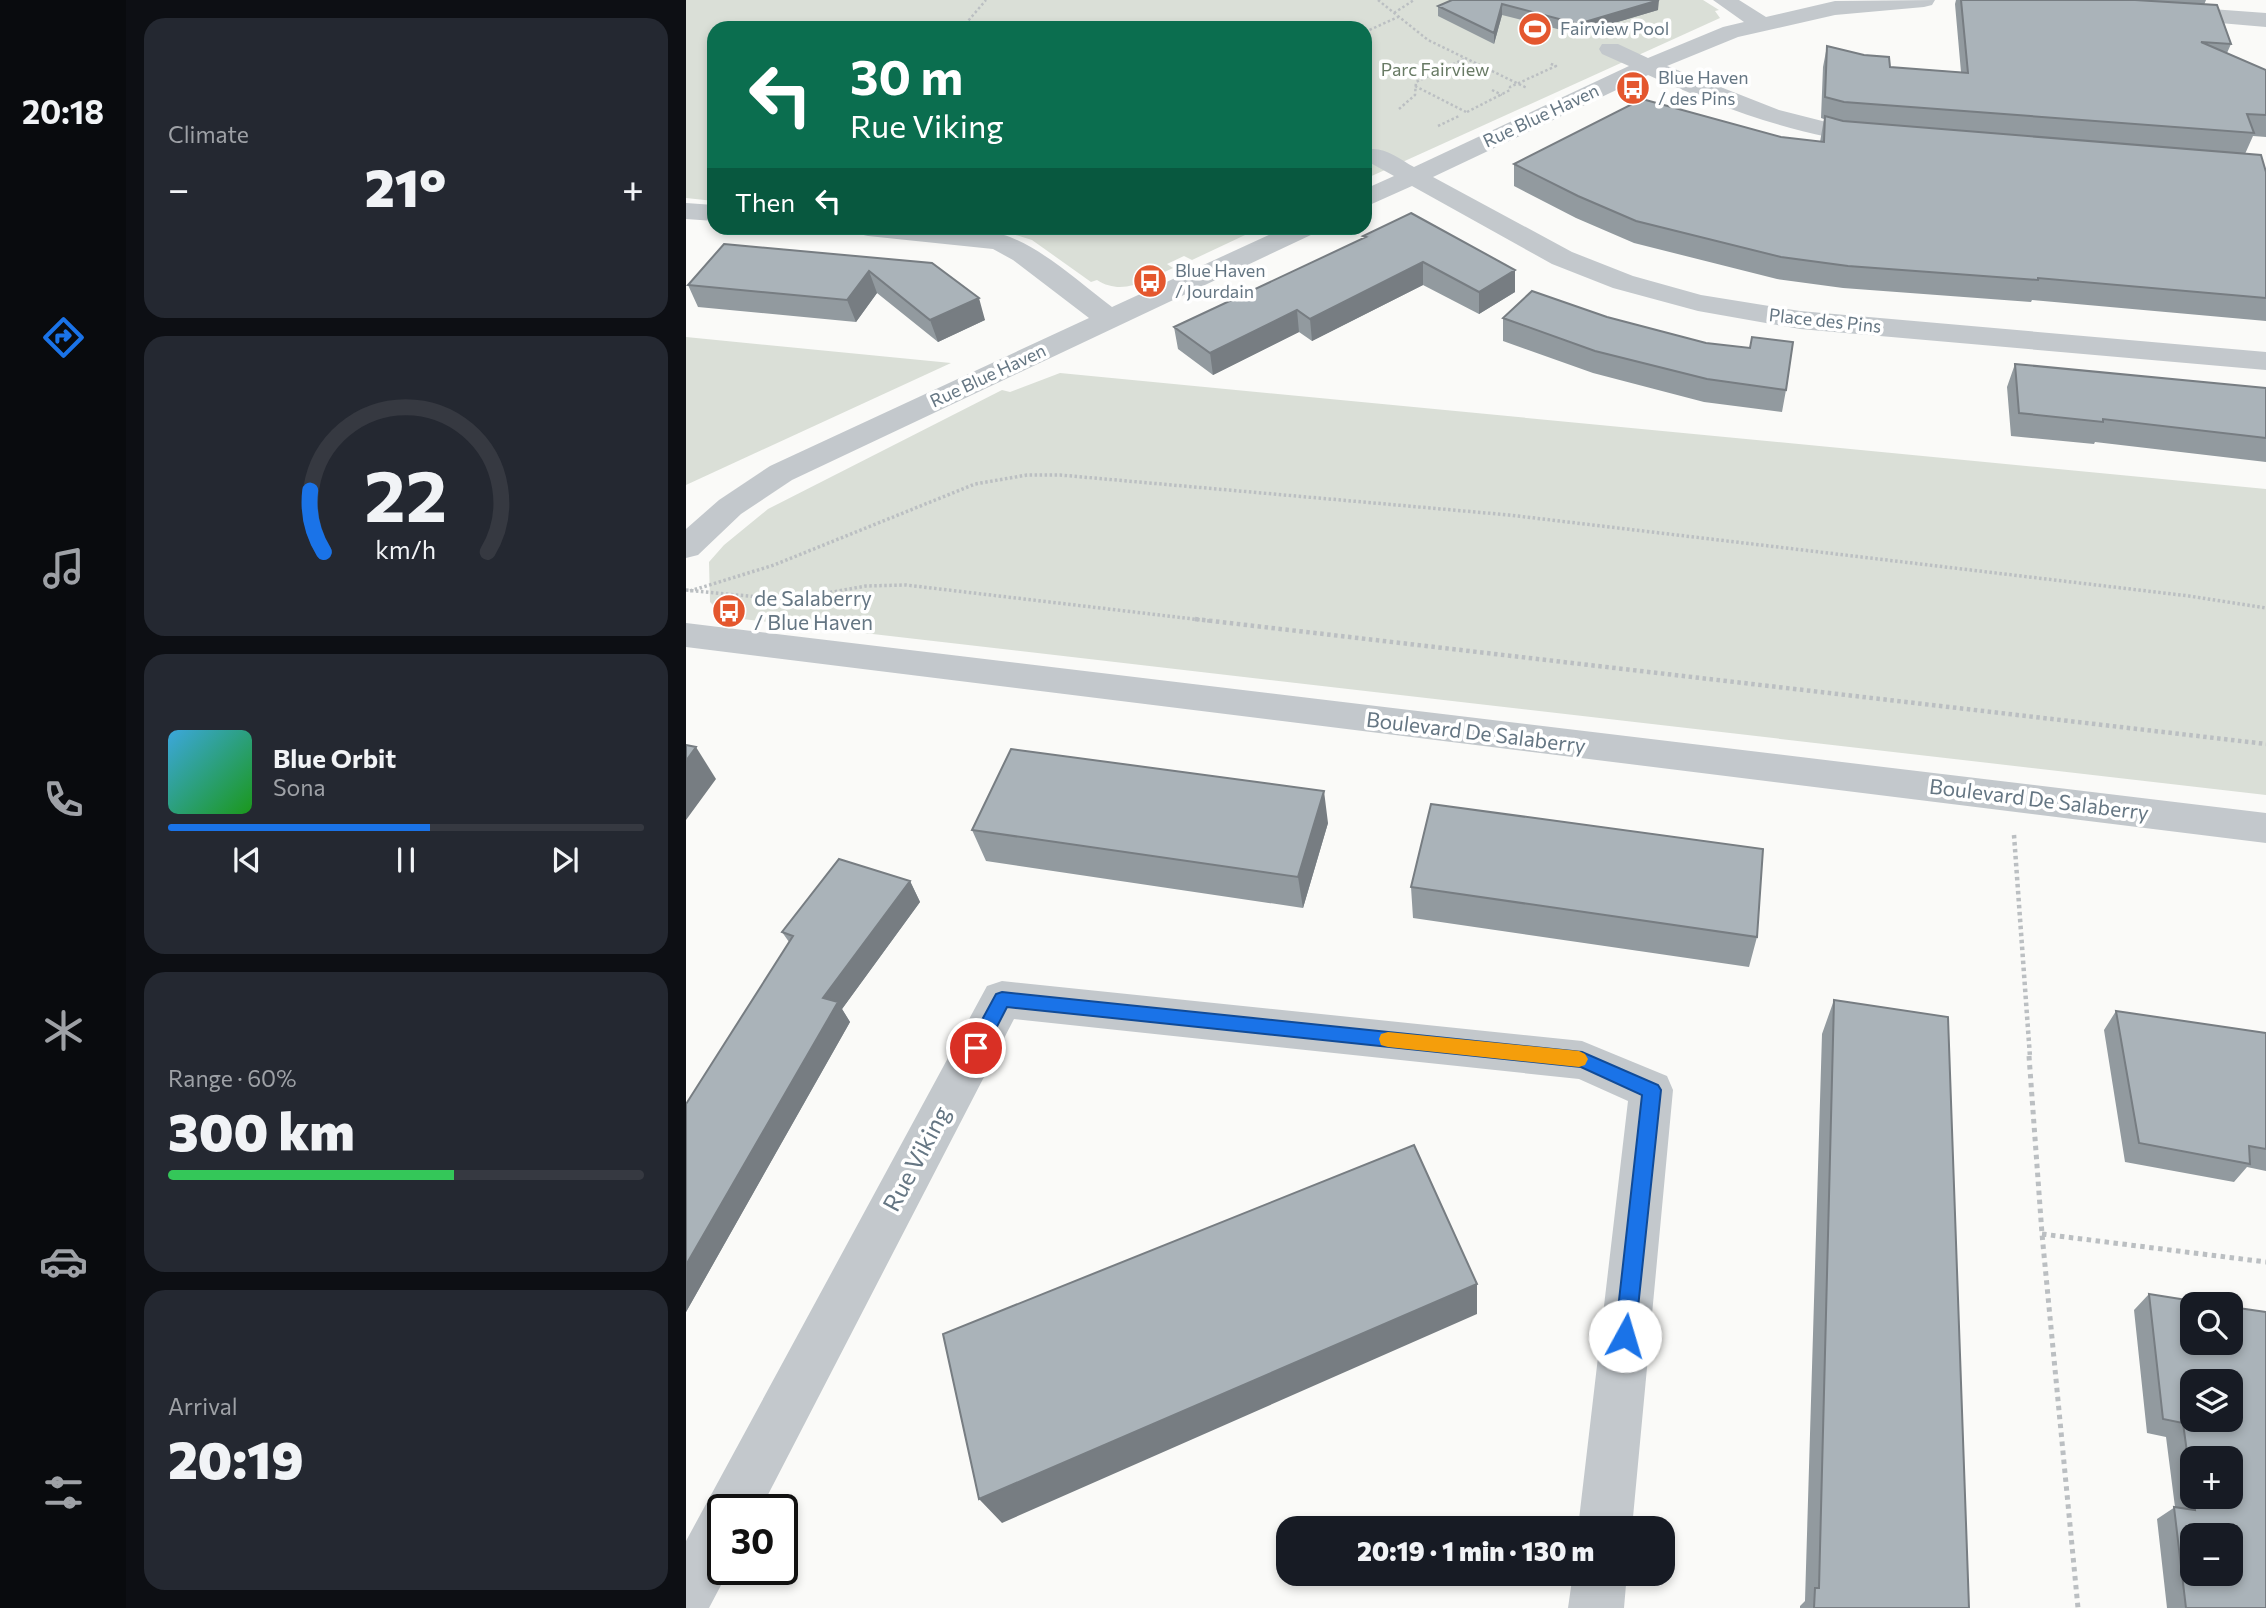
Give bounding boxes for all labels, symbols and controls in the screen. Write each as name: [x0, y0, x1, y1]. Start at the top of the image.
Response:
sports icon: Fairview Pool: [1516, 10, 1554, 48]
place label: Fairview Pool: [1560, 17, 1669, 39]
text: 30 m: [850, 45, 963, 105]
icon: left: [735, 49, 826, 140]
park label: Parc Fairview: [1381, 58, 1489, 80]
place label: Blue Haven / des Pins: [1658, 66, 1749, 109]
bus stop icon: Blue Haven / des Pins: [1614, 69, 1652, 107]
street label: Rue Blue Haven: [1479, 79, 1602, 152]
text: 20:18: [22, 91, 104, 131]
text: Rue Viking: [850, 105, 1004, 145]
text: Climate: [168, 120, 249, 148]
text: 21°: [365, 154, 446, 218]
text: −: [168, 164, 190, 211]
text: +: [622, 164, 644, 211]
icon: left: [809, 182, 847, 220]
text: Then: [735, 186, 795, 217]
place label: Blue Haven / Jourdain: [1175, 259, 1266, 302]
bus stop icon: Blue Haven / Jourdain: [1131, 262, 1169, 300]
street label: Place des Pins: [1768, 303, 1882, 337]
icon: directions: [39, 313, 88, 362]
street label: Rue Blue Haven: [926, 339, 1049, 412]
text: 22: [365, 448, 447, 537]
text: km/h: [376, 534, 436, 564]
icon: music: [39, 544, 88, 593]
place label: de Salaberry / Blue Haven: [754, 585, 873, 634]
bus stop icon: de Salaberry / Blue Haven: [710, 592, 748, 630]
street label: Boulevard De Salaberry: [1365, 706, 1588, 757]
text: Blue Orbit: [273, 742, 396, 773]
text: Sona: [273, 773, 325, 801]
street label: Boulevard De Salaberry: [1928, 773, 2151, 824]
icon: phone: [39, 775, 88, 824]
icon: previous: [228, 841, 266, 879]
icon: pause: [387, 841, 425, 879]
icon: next: [546, 841, 584, 879]
icon: climate: [39, 1006, 88, 1055]
pin: [946, 1018, 1006, 1078]
icon: arrive: [957, 1029, 995, 1067]
text: Range · 60%: [168, 1064, 296, 1092]
text: 300 km: [168, 1098, 355, 1162]
street label: Rue Viking: [876, 1101, 956, 1216]
icon: car: [39, 1237, 88, 1286]
map controls: [2180, 1292, 2243, 1586]
button: search: [2180, 1292, 2243, 1355]
position arrow: [1588, 1299, 1662, 1373]
button: layers: [2180, 1369, 2243, 1432]
text: Arrival: [168, 1392, 238, 1420]
text: 20:19: [168, 1426, 304, 1490]
button: +: [2180, 1446, 2243, 1509]
icon: filters: [39, 1468, 88, 1517]
speed limit sign: 30: [707, 1494, 798, 1585]
button: −: [2180, 1523, 2243, 1586]
text: 20:19 · 1 min · 130 m: [1357, 1535, 1594, 1566]

